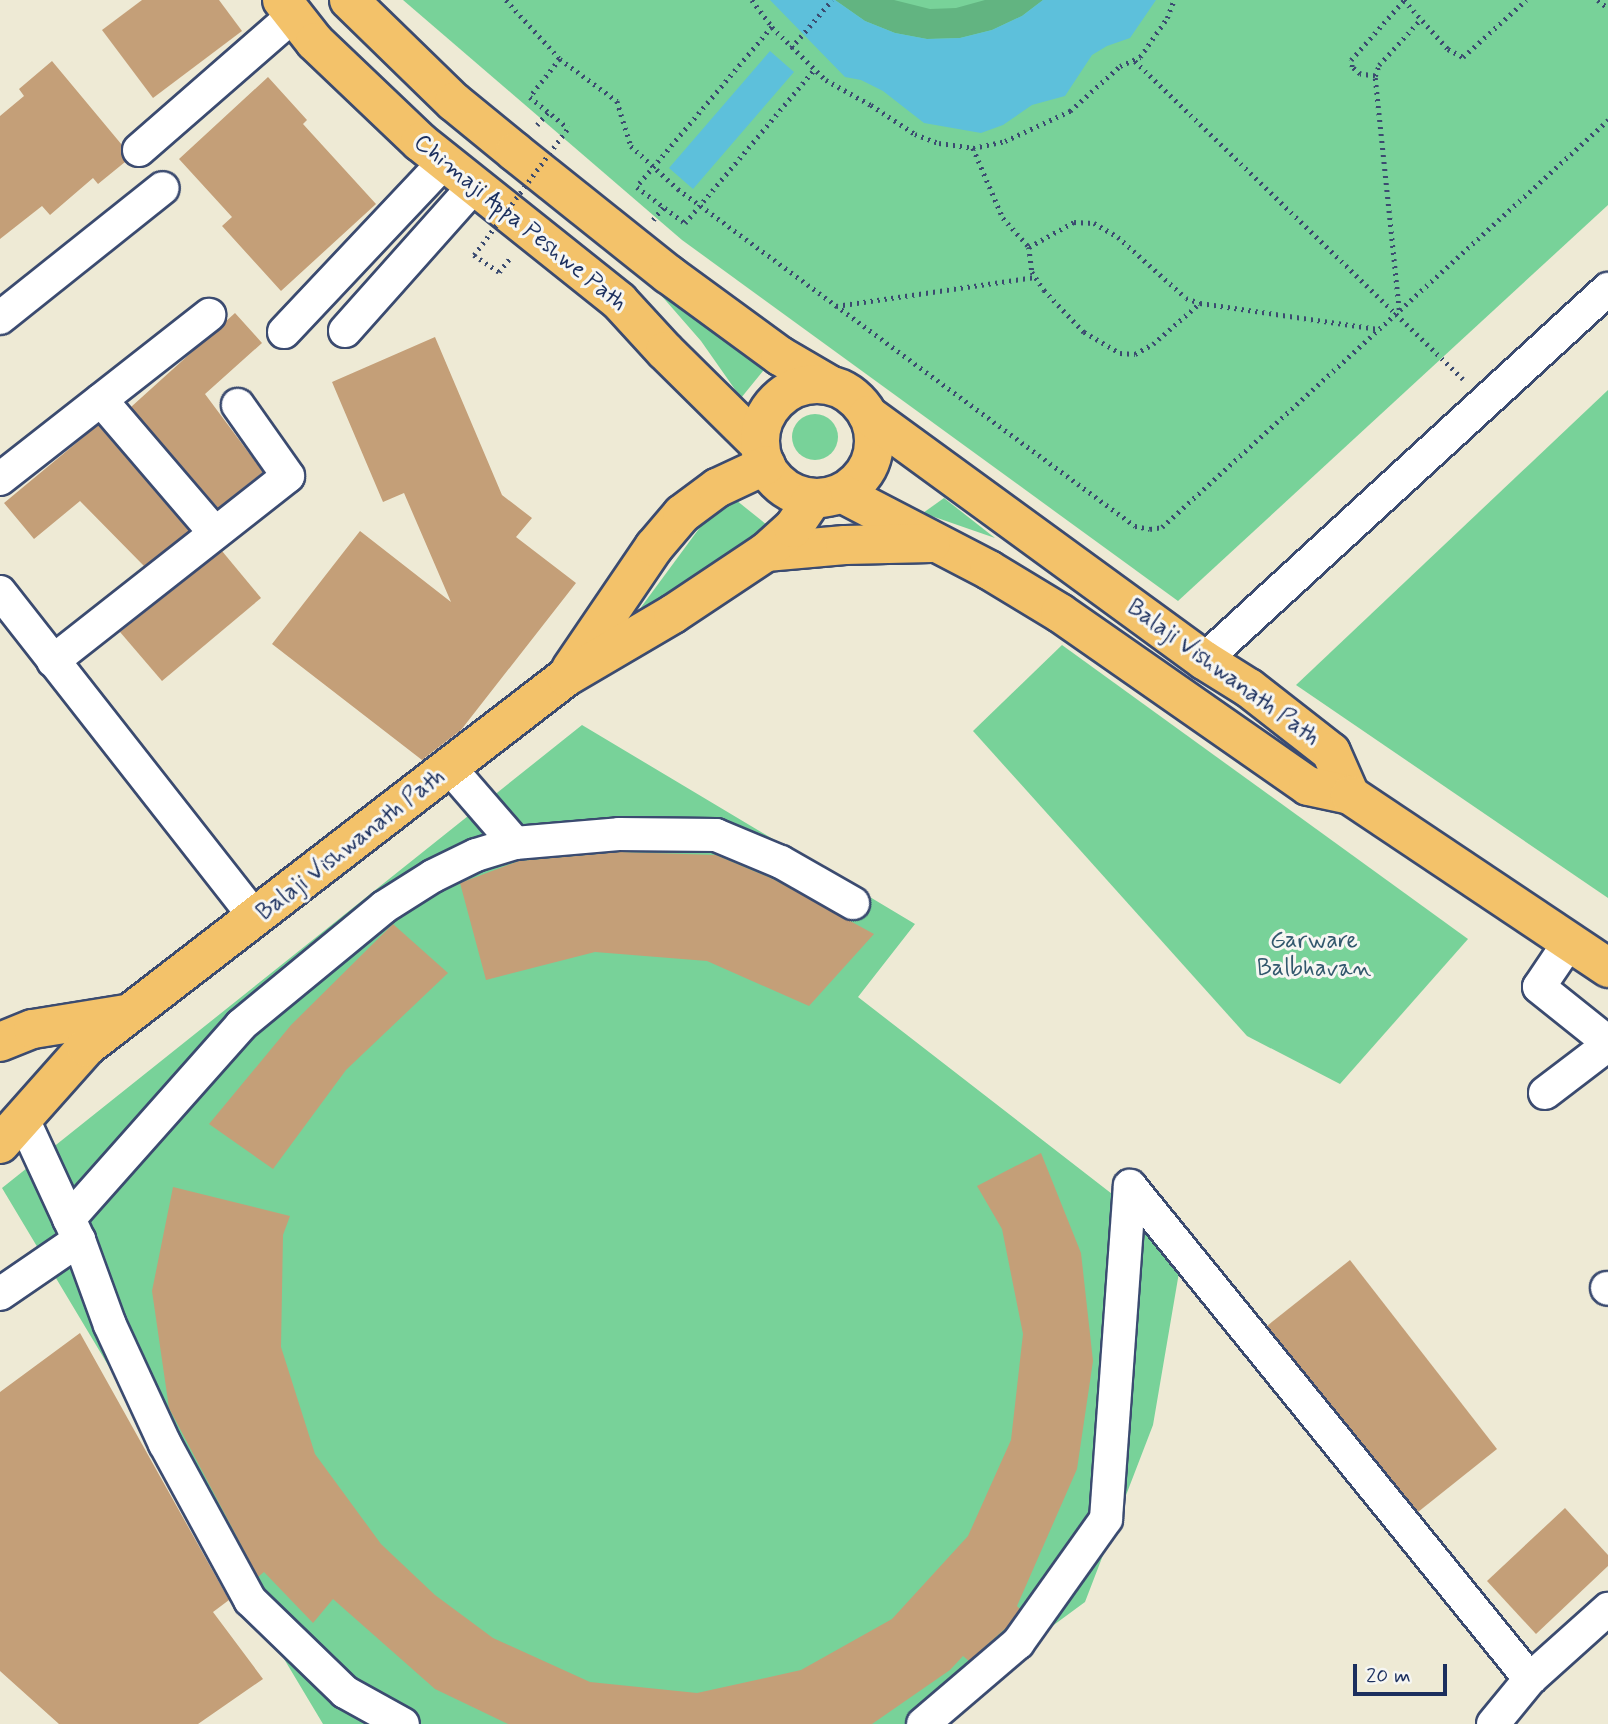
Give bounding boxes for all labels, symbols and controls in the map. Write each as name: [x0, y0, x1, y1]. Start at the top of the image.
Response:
street label: Chimaji Appa Peshwe Path: [408, 128, 632, 318]
street label: Balaji Vishwanath Path: [1121, 593, 1325, 753]
street label: Balaji Vishwanath Path: [251, 762, 451, 928]
park label: Garware Balbhavan: [1257, 927, 1371, 983]
scale bar: [1356, 1650, 1450, 1694]
text: 20 m: [1366, 1662, 1411, 1690]

